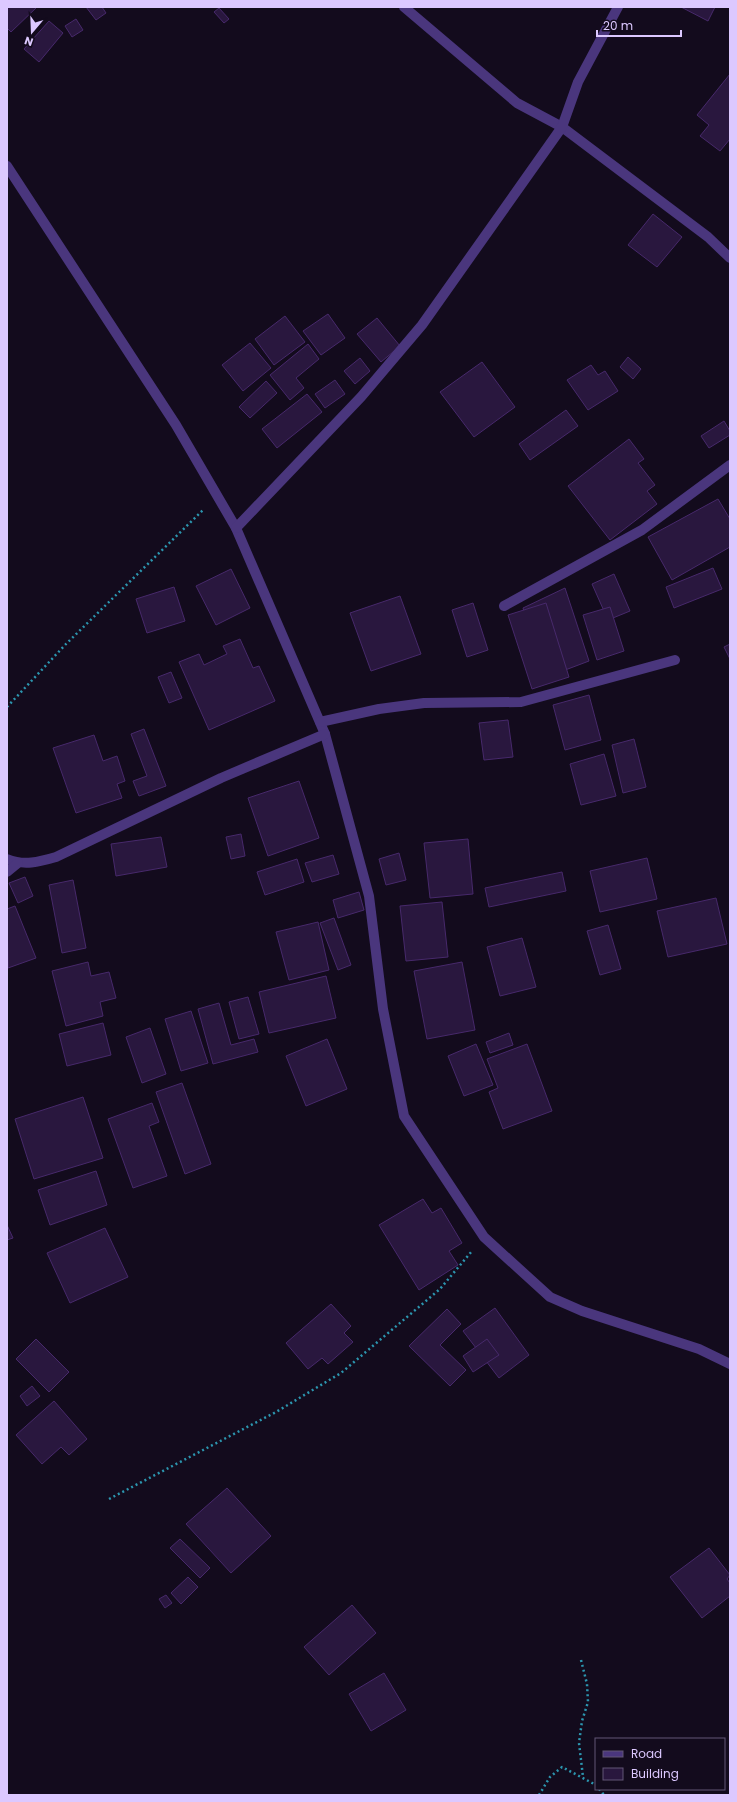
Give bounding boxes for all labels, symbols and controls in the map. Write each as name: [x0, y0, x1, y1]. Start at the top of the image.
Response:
north arrow: [12, 12, 52, 52]
scale bar: [597, 12, 681, 38]
text: 20 m: [603, 17, 633, 34]
text: N: [22, 33, 35, 50]
legend: [595, 1738, 725, 1790]
text: Road: [631, 1745, 662, 1762]
text: Building: [631, 1765, 679, 1782]

